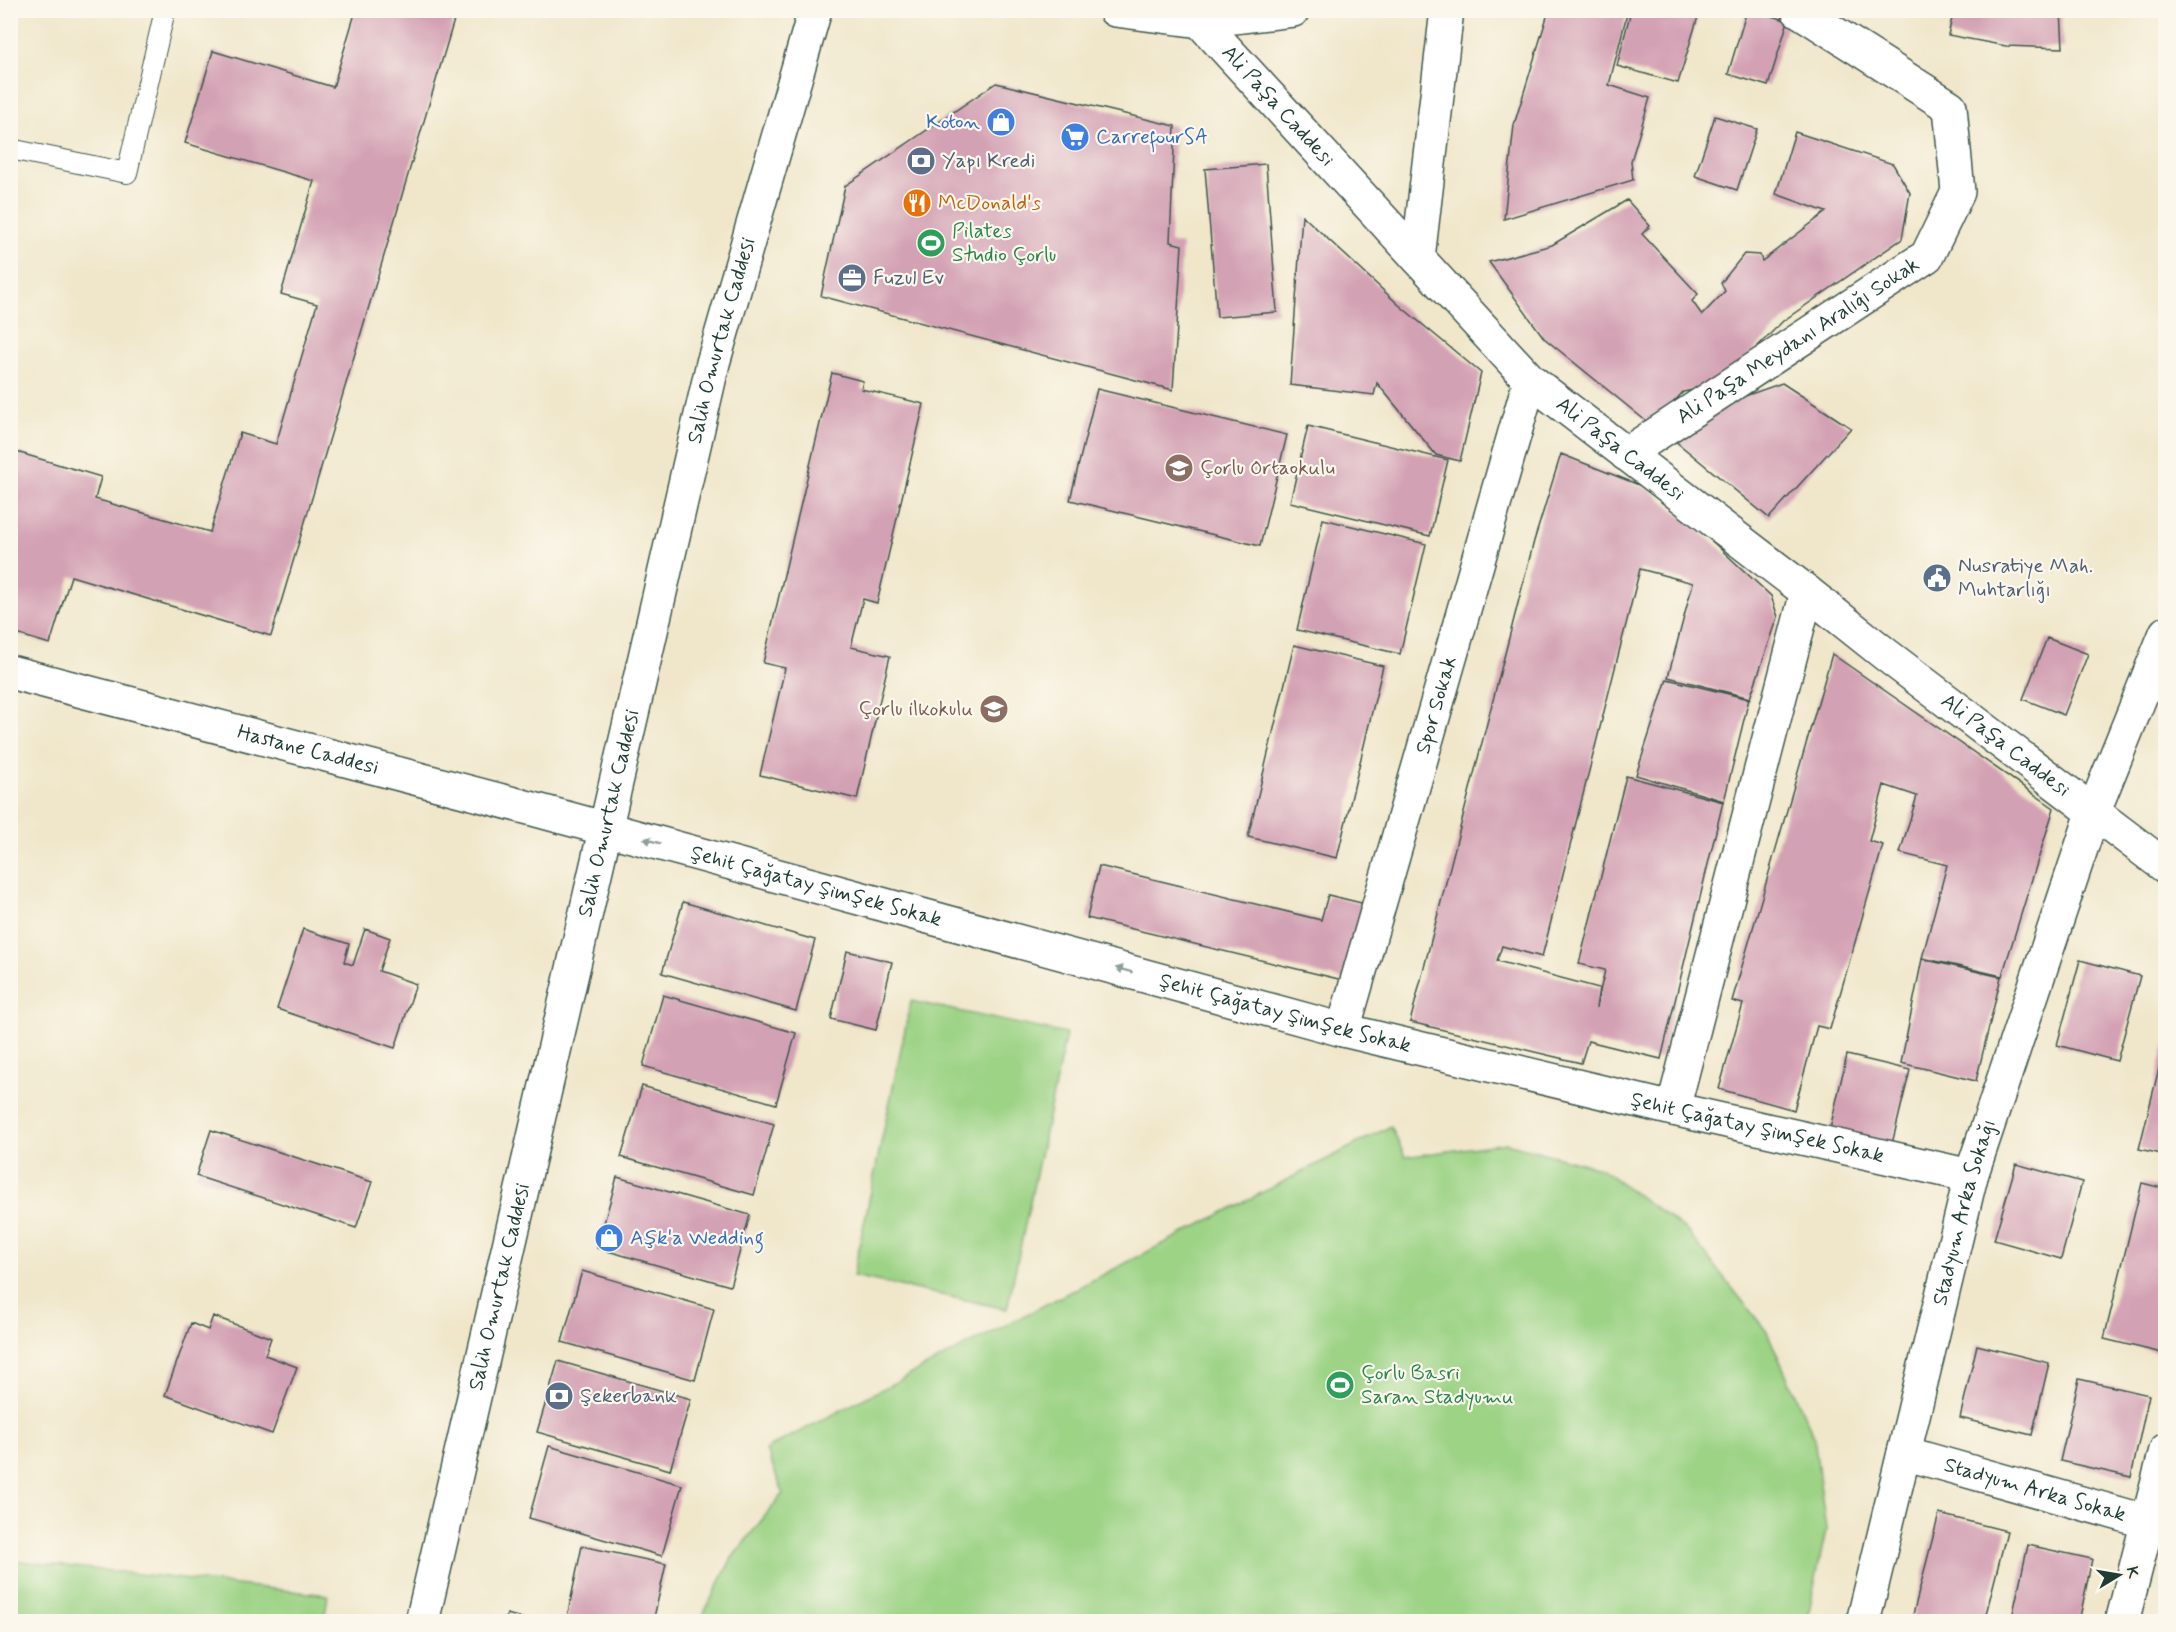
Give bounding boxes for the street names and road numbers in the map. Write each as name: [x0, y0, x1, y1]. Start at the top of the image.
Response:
street label: Ali Paşa Caddesi: [1215, 39, 1341, 173]
street label: Salih Omurtak Caddesi: [681, 234, 763, 446]
street label: Ali Paşa Meydanı Aralığı Sokak: [1671, 251, 1925, 431]
street label: Ali Paşa Caddesi: [1550, 391, 1691, 508]
street label: Spor Sokak: [1409, 653, 1464, 757]
street label: Ali Paşa Caddesi: [1935, 687, 2076, 804]
street label: Salih Omurtak Caddesi: [571, 707, 646, 920]
street label: Hastane Caddesi: [234, 718, 382, 782]
street label: Şehit Çağatay Şimşek Sokak: [687, 839, 945, 934]
street label: Şehit Çağatay Şimşek Sokak: [1156, 967, 1414, 1060]
street label: Şehit Çağatay Şimşek Sokak: [1628, 1085, 1887, 1170]
street label: Stadyum Arka Sokağı: [1926, 1116, 2003, 1308]
street label: Salih Omurtak Caddesi: [462, 1180, 537, 1393]
street label: Stadyum Arka Sokak: [1941, 1451, 2129, 1529]

